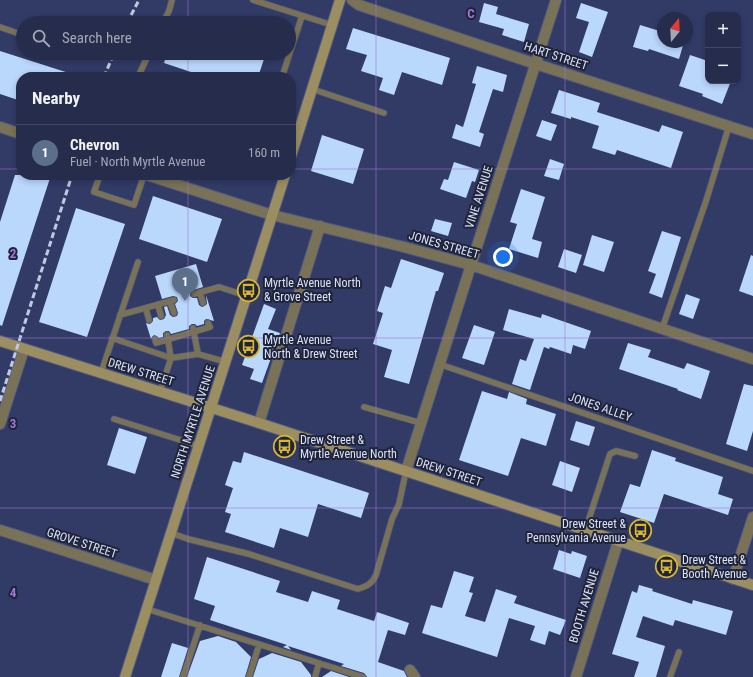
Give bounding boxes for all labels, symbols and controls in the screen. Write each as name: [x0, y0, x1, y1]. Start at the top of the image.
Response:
text: C: [467, 6, 475, 21]
north arrow: [657, 12, 693, 48]
map controls: [705, 12, 741, 84]
button: +: [705, 12, 741, 48]
search box: [16, 16, 296, 60]
icon: search: [30, 27, 52, 49]
text: Search here: [62, 29, 132, 47]
street label: HART STREET: [522, 39, 590, 73]
button: −: [705, 48, 741, 84]
text: Nearby: [32, 88, 80, 108]
text: Chevron: [70, 136, 119, 154]
text: 1: [42, 145, 48, 160]
text: 160 m: [248, 145, 280, 160]
text: Fuel · North Myrtle Avenue: [70, 154, 205, 169]
street label: VINE AVENUE: [462, 164, 496, 230]
street label: JONES STREET: [407, 228, 481, 262]
text: 2: [10, 246, 17, 261]
your location: [493, 247, 513, 267]
pin: 1: [172, 268, 198, 301]
place label: Myrtle Avenue North & Grove Street: [264, 276, 361, 304]
bus stop icon: Myrtle Avenue North & Grove Street: [236, 277, 262, 303]
place label: Myrtle Avenue North & Drew Street: [264, 333, 358, 361]
bus stop icon: Myrtle Avenue North & Drew Street: [236, 334, 262, 360]
street label: DREW STREET: [106, 355, 176, 389]
street label: NORTH MYRTLE AVENUE: [168, 364, 218, 480]
street label: JONES ALLEY: [567, 390, 634, 425]
text: 3: [10, 416, 16, 431]
place label: Drew Street & Myrtle Avenue North: [300, 433, 397, 461]
bus stop icon: Drew Street & Myrtle Avenue North: [272, 434, 298, 460]
street label: DREW STREET: [414, 455, 484, 489]
place label: Drew Street & Pennsylvania Avenue: [527, 517, 626, 545]
bus stop icon: Drew Street & Pennsylvania Avenue: [628, 518, 654, 544]
street label: GROVE STREET: [45, 525, 119, 561]
place label: Drew Street & Booth Avenue: [682, 553, 748, 581]
bus stop icon: Drew Street & Booth Avenue: [653, 554, 679, 580]
street label: BOOTH AVENUE: [566, 567, 602, 645]
text: 4: [10, 585, 17, 600]

